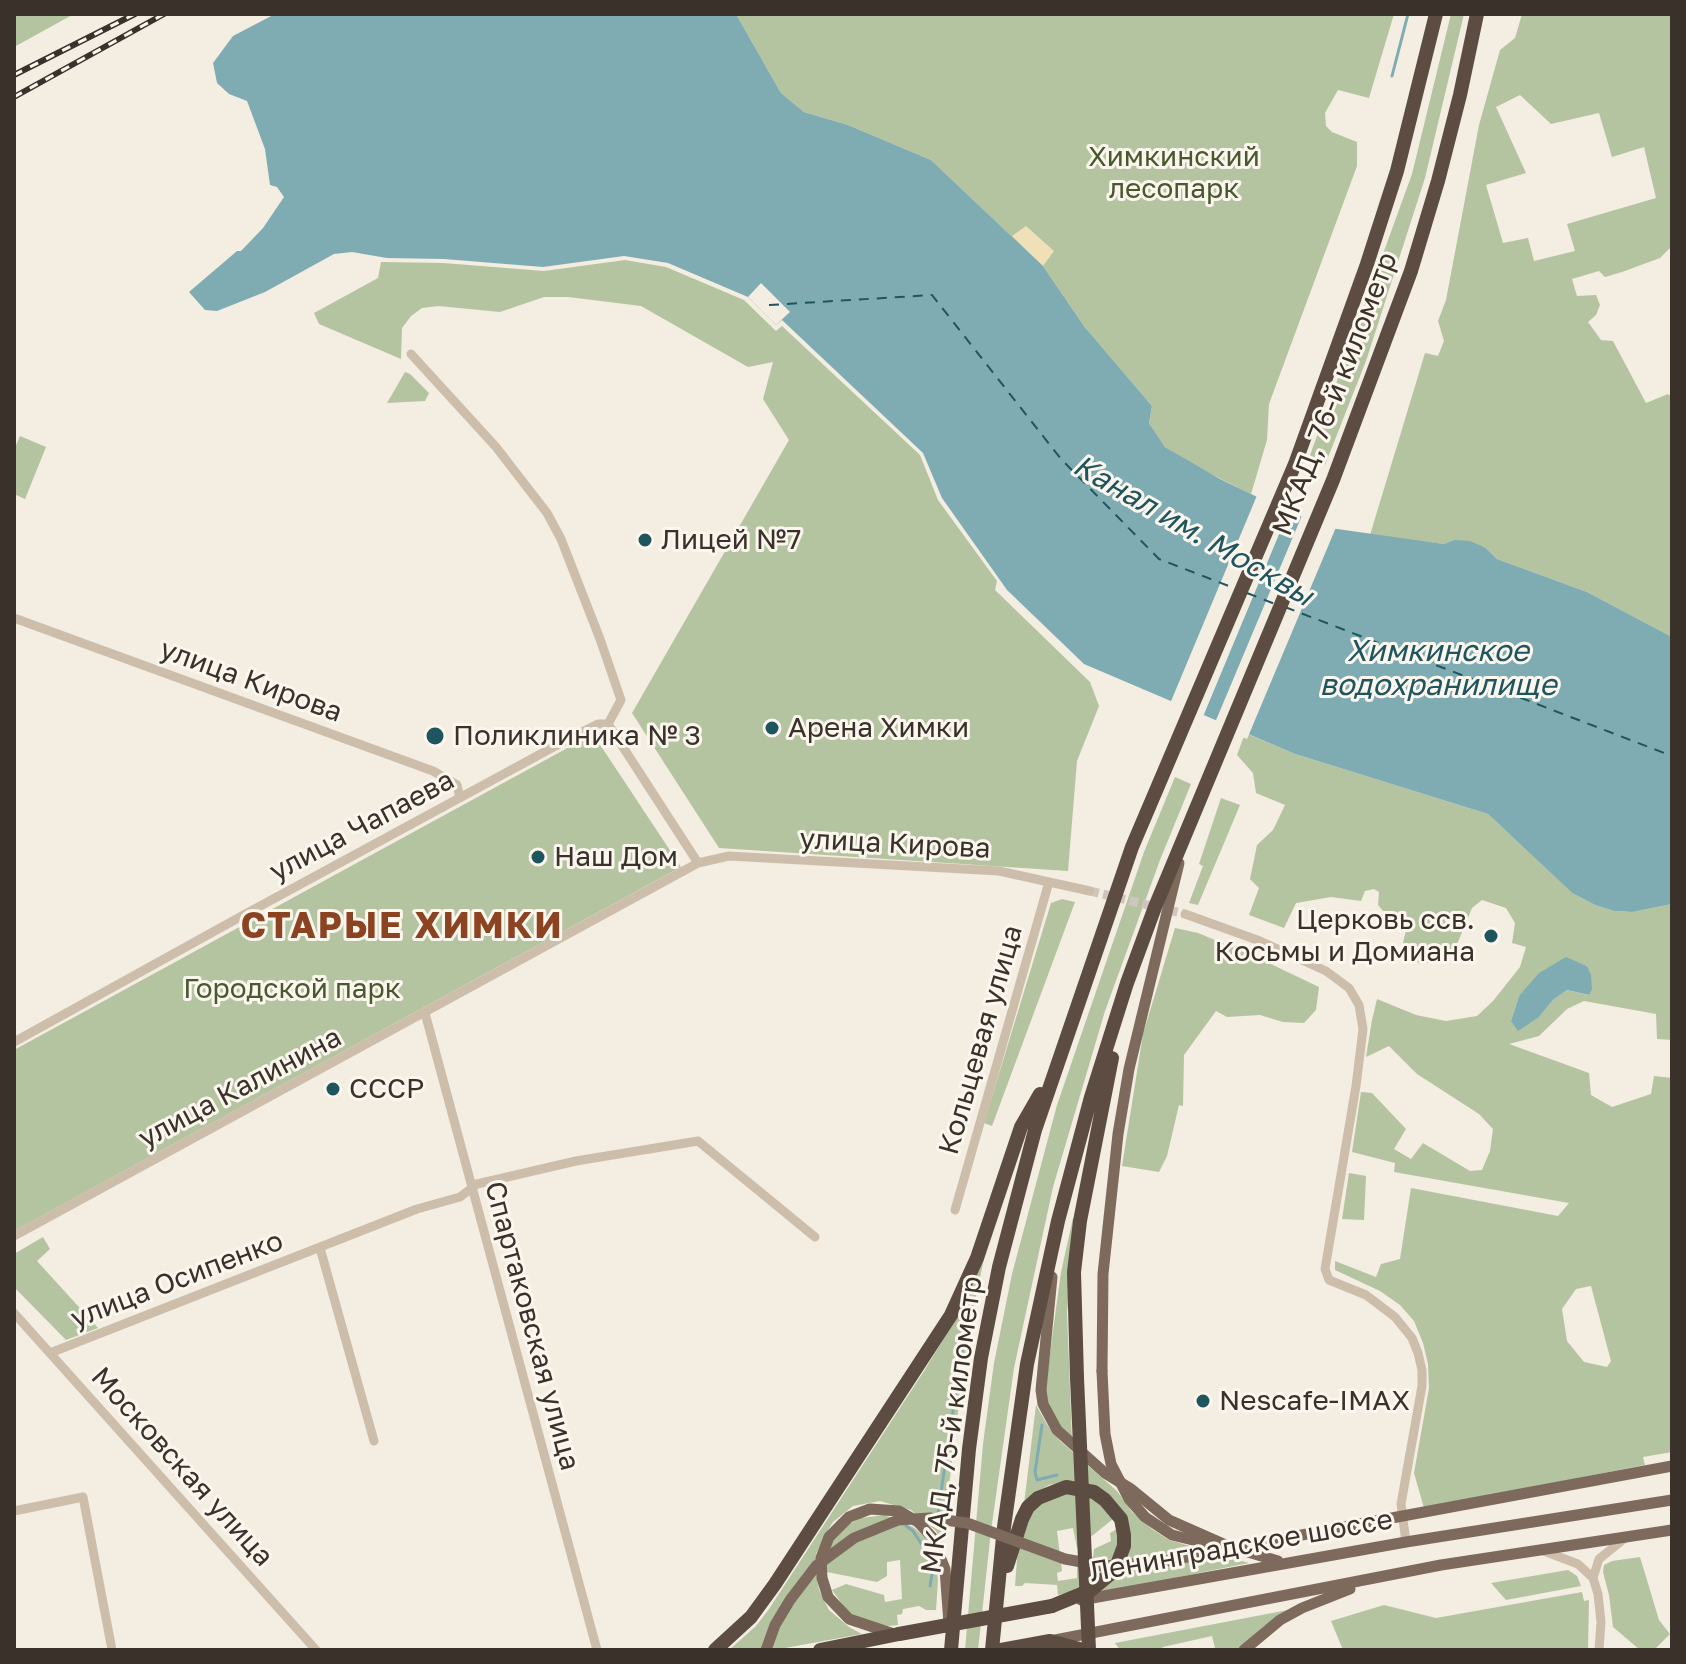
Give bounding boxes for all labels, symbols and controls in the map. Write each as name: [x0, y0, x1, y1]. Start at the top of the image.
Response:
park label: Химкинский лесопарк: [1088, 140, 1260, 206]
street label: МКАД, 76-й километр: [1265, 248, 1405, 540]
water label: Канал им. Москвы: [1067, 448, 1319, 614]
place label: Лицей №7: [661, 523, 801, 557]
marker: Лицей №7: [636, 531, 654, 549]
street label: улица Кирова: [155, 632, 347, 730]
water label: Химкинское водохранилище: [1319, 633, 1557, 704]
place label: Арена Химки: [788, 711, 969, 745]
place label: Поликлиника № 3: [453, 719, 701, 753]
marker: Арена Химки: [763, 719, 781, 737]
marker: Поликлиника № 3: [424, 725, 446, 747]
street label: улица Чапаева: [264, 763, 460, 889]
street label: улица Кирова: [799, 822, 991, 866]
place label: Наш Дом: [554, 840, 678, 874]
marker: Наш Дом: [529, 848, 547, 866]
place label: Церковь ссв. Косьмы и Домиана: [1215, 903, 1475, 969]
district label: СТАРЫЕ ХИМКИ: [240, 905, 564, 949]
street label: Кольцевая улица: [932, 922, 1030, 1158]
marker: Церковь ссв. Косьмы и Домиана: [1482, 927, 1500, 945]
park label: Городской парк: [183, 972, 401, 1006]
street label: улица Калинина: [133, 1020, 347, 1156]
place label: СССР: [349, 1072, 424, 1106]
marker: СССР: [324, 1080, 342, 1098]
street label: Спартаковская улица: [477, 1178, 587, 1474]
street label: улица Осипенко: [66, 1224, 288, 1336]
street label: МКАД, 75-й километр: [914, 1274, 990, 1576]
street label: Московская улица: [84, 1361, 280, 1573]
place label: Nescafe-IMAX: [1219, 1384, 1410, 1418]
marker: Nescafe-IMAX: [1194, 1392, 1212, 1410]
street label: Ленинградское шоссе: [1087, 1503, 1395, 1589]

